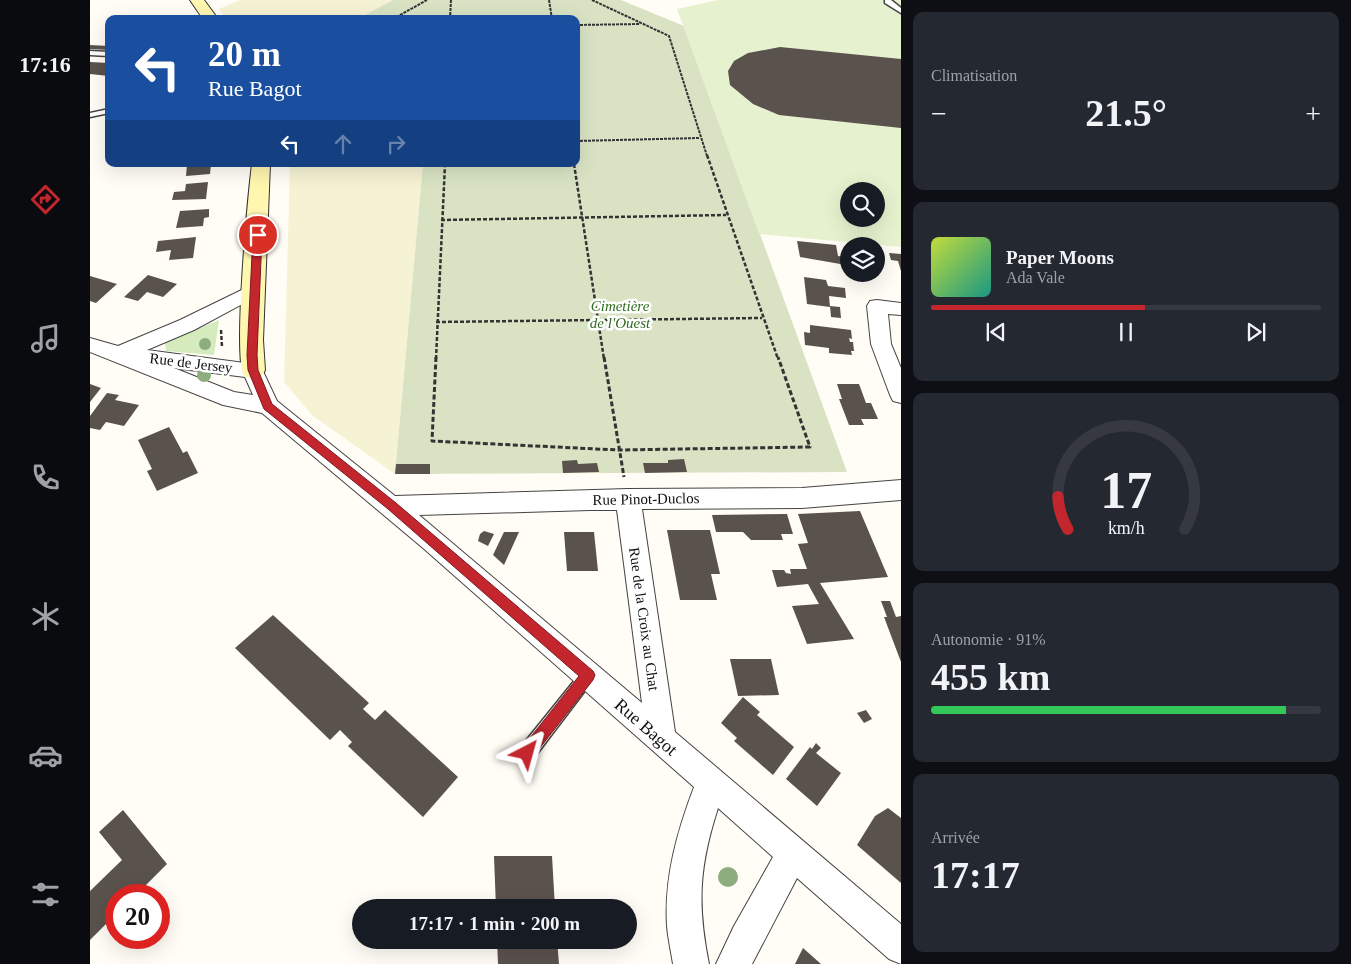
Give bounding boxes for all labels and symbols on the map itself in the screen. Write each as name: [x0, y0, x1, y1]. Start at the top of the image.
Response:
pin: [237, 214, 279, 256]
park label: Cimetière de l'Ouest: [590, 298, 651, 331]
street label: Rue de Jersey: [149, 350, 234, 376]
street label: Rue Pinot-Duclos: [592, 490, 700, 508]
street label: Rue de la Croix au Chat: [626, 546, 662, 693]
street label: Rue Bagot: [611, 694, 681, 760]
position arrow: [500, 726, 552, 778]
speed limit sign: 20: [105, 884, 170, 949]

